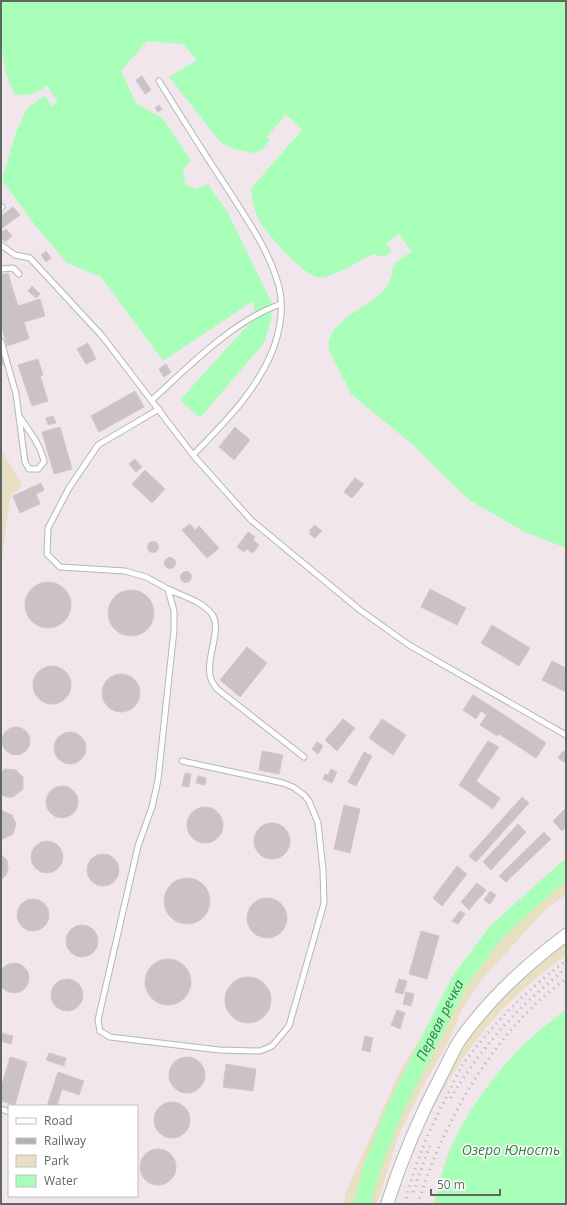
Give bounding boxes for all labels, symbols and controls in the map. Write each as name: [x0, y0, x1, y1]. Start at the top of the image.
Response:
water label: Первая речка: [411, 976, 468, 1064]
legend: [8, 1105, 138, 1197]
text: Road: [44, 1112, 73, 1129]
text: Railway: [44, 1132, 87, 1149]
water label: Озеро Юность: [462, 1140, 560, 1159]
text: Park: [44, 1152, 70, 1169]
scale bar: [431, 1171, 500, 1197]
text: Water: [44, 1172, 78, 1189]
text: 50 m: [437, 1176, 465, 1193]

